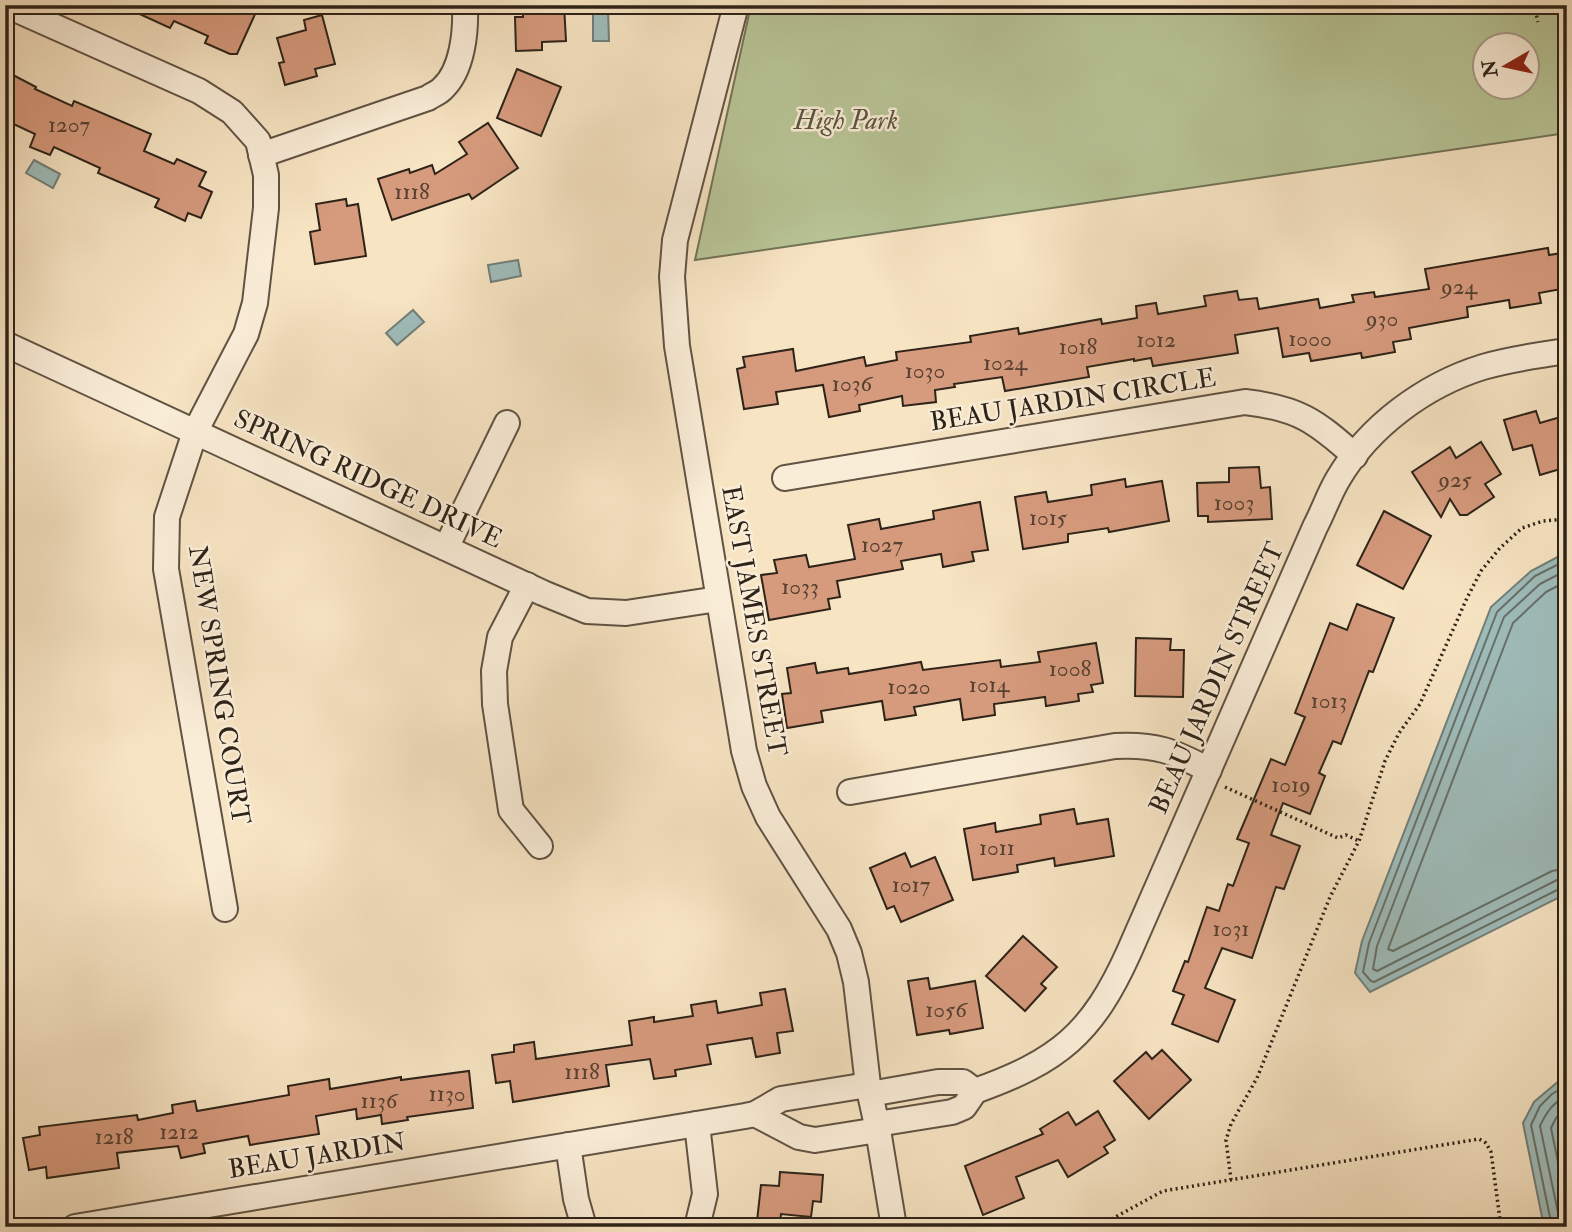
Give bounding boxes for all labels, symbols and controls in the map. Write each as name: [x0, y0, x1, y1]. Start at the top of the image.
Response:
north arrow: [1470, 32, 1540, 102]
text: N: [1477, 57, 1504, 80]
park label: High Park: [793, 105, 898, 137]
house number: 1207: [48, 110, 91, 139]
house number: 1118: [394, 177, 430, 206]
house number: 924: [1439, 272, 1479, 301]
house number: 930: [1364, 304, 1398, 333]
house number: 1000: [1288, 324, 1332, 353]
house number: 1012: [1136, 325, 1176, 354]
house number: 1018: [1059, 332, 1098, 361]
house number: 1024: [983, 348, 1029, 377]
house number: 1030: [905, 356, 945, 385]
street label: BEAU JARDIN CIRCLE: [928, 362, 1218, 438]
house number: 1036: [832, 369, 874, 398]
street label: SPRING RIDGE DRIVE: [229, 403, 507, 555]
house number: 925: [1436, 465, 1472, 494]
street label: EAST JAMES STREET: [714, 483, 794, 759]
house number: 1003: [1214, 488, 1254, 517]
house number: 1015: [1029, 503, 1067, 532]
house number: 1027: [861, 530, 903, 559]
street label: BEAU JARDIN STREET: [1143, 537, 1291, 819]
street label: NEW SPRING COURT: [181, 543, 257, 827]
house number: 1033: [781, 572, 819, 601]
house number: 1008: [1049, 654, 1091, 683]
house number: 1014: [969, 670, 1011, 699]
house number: 1020: [887, 672, 931, 701]
house number: 1013: [1311, 686, 1347, 715]
house number: 1019: [1271, 770, 1311, 799]
house number: 1011: [979, 833, 1015, 862]
house number: 1017: [892, 870, 931, 899]
house number: 1031: [1213, 914, 1249, 943]
house number: 1056: [925, 995, 968, 1024]
house number: 1118: [564, 1057, 600, 1086]
house number: 1130: [428, 1079, 466, 1108]
house number: 1136: [361, 1086, 399, 1115]
house number: 1212: [159, 1117, 199, 1146]
house number: 1218: [95, 1122, 134, 1151]
street label: BEAU JARDIN: [226, 1126, 409, 1186]

